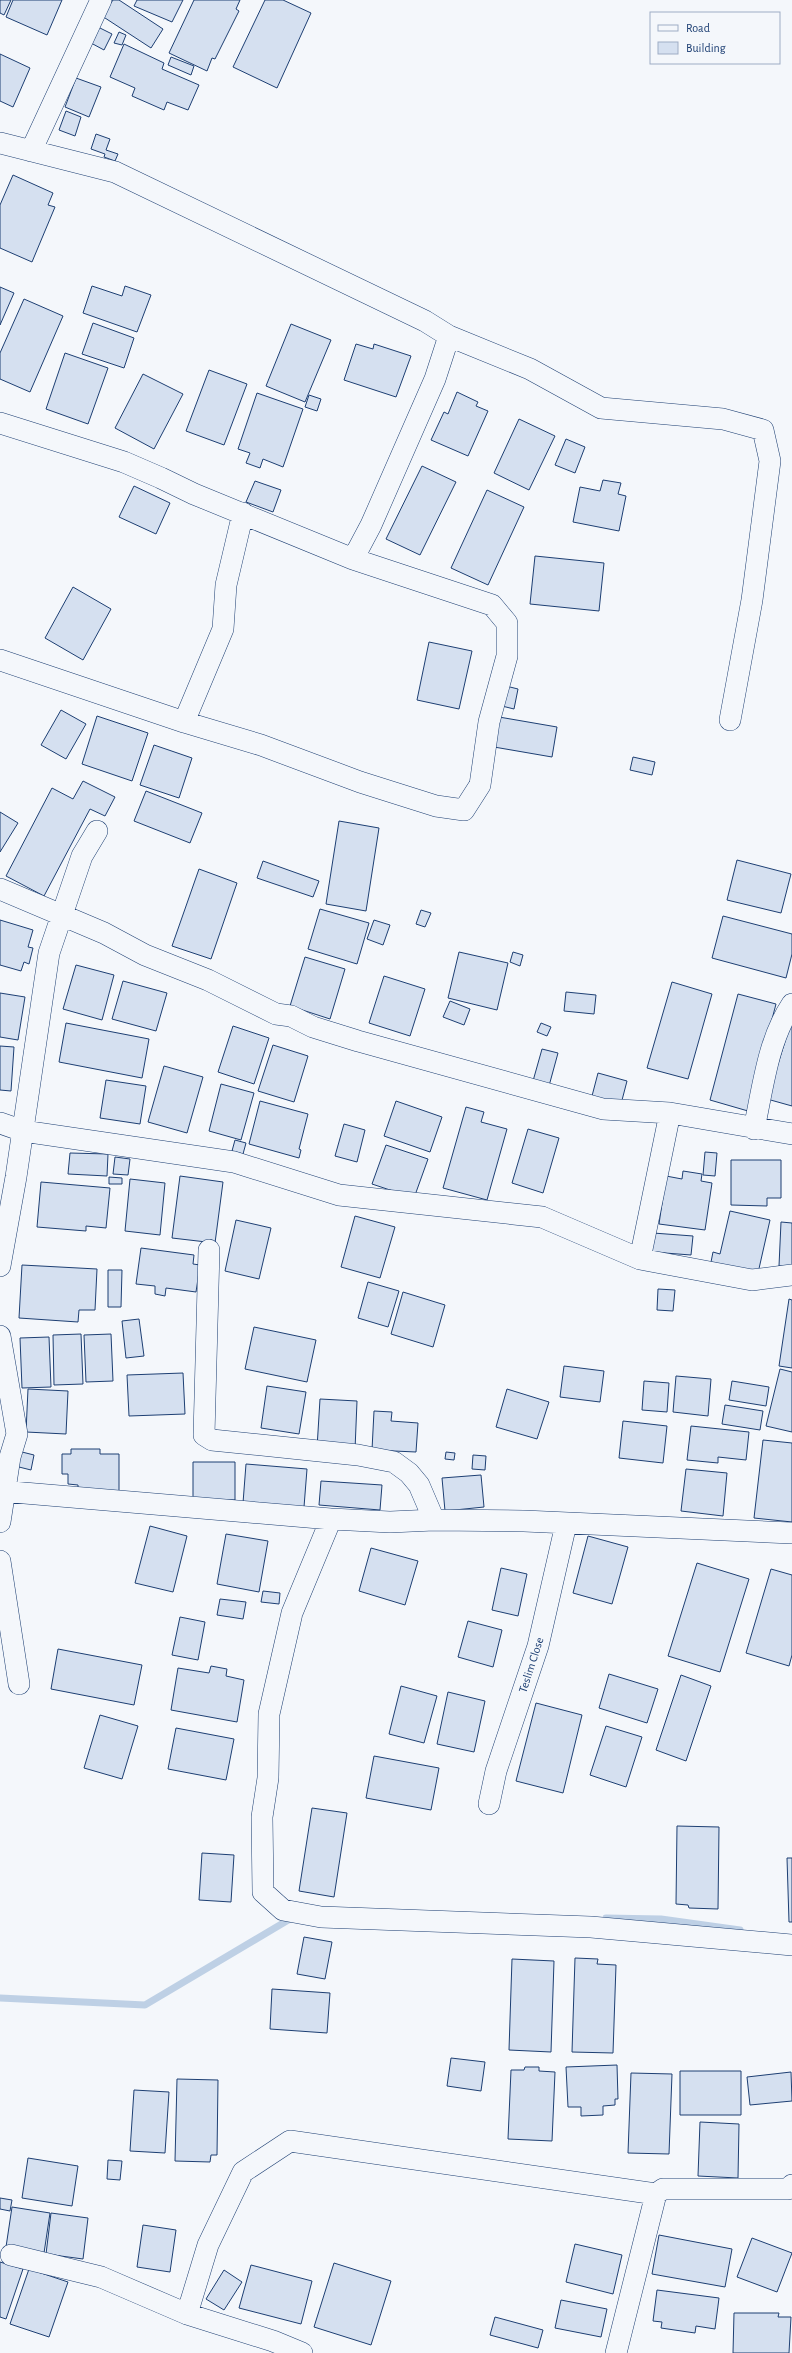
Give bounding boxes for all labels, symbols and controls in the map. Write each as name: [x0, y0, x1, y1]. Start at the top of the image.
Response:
legend: [650, 12, 780, 64]
text: Road: [686, 22, 710, 34]
text: Building: [686, 42, 726, 54]
street label: Teslim Close: [516, 1636, 546, 1694]

